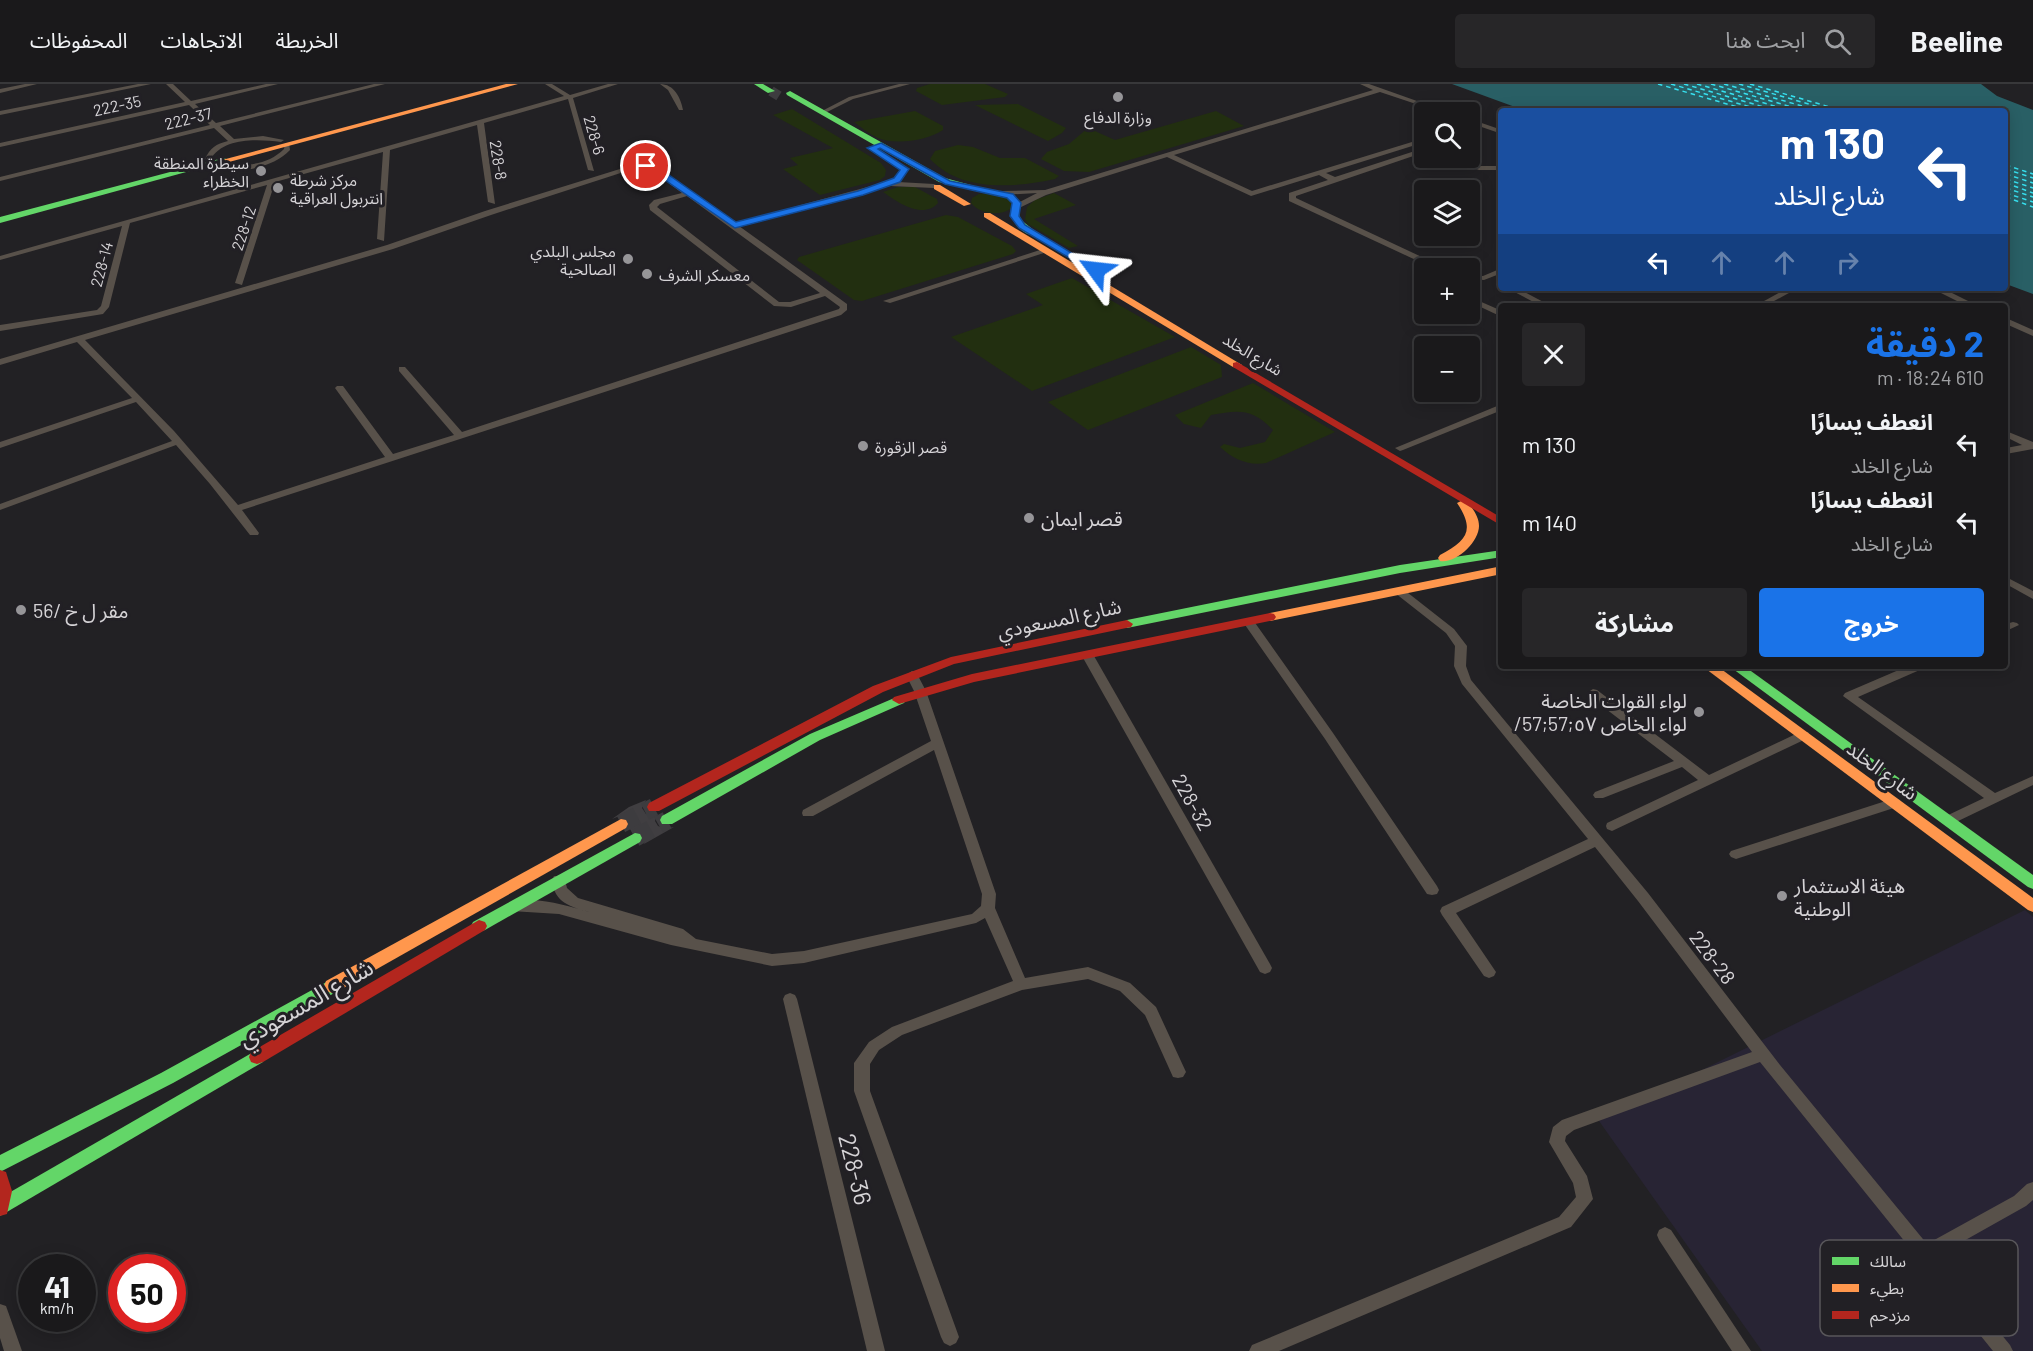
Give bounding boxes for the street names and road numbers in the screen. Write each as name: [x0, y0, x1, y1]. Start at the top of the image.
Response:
street label: 222-35: [91, 91, 143, 119]
street label: 222-37: [162, 103, 214, 133]
street label: 228-6: [580, 113, 610, 157]
street label: 228-8: [486, 139, 512, 181]
street label: 228-12: [227, 203, 259, 253]
street label: 228-14: [86, 239, 116, 289]
street label: شارع الخلد: [1218, 329, 1286, 383]
street label: شارع المسعودي: [995, 593, 1124, 647]
street label: شارع الخلد: [1840, 736, 1923, 808]
street label: 228-32: [1168, 770, 1218, 834]
street label: 228-28: [1685, 925, 1741, 989]
street label: شارع المسعودي: [232, 952, 381, 1057]
street label: 228-36: [833, 1130, 879, 1208]

